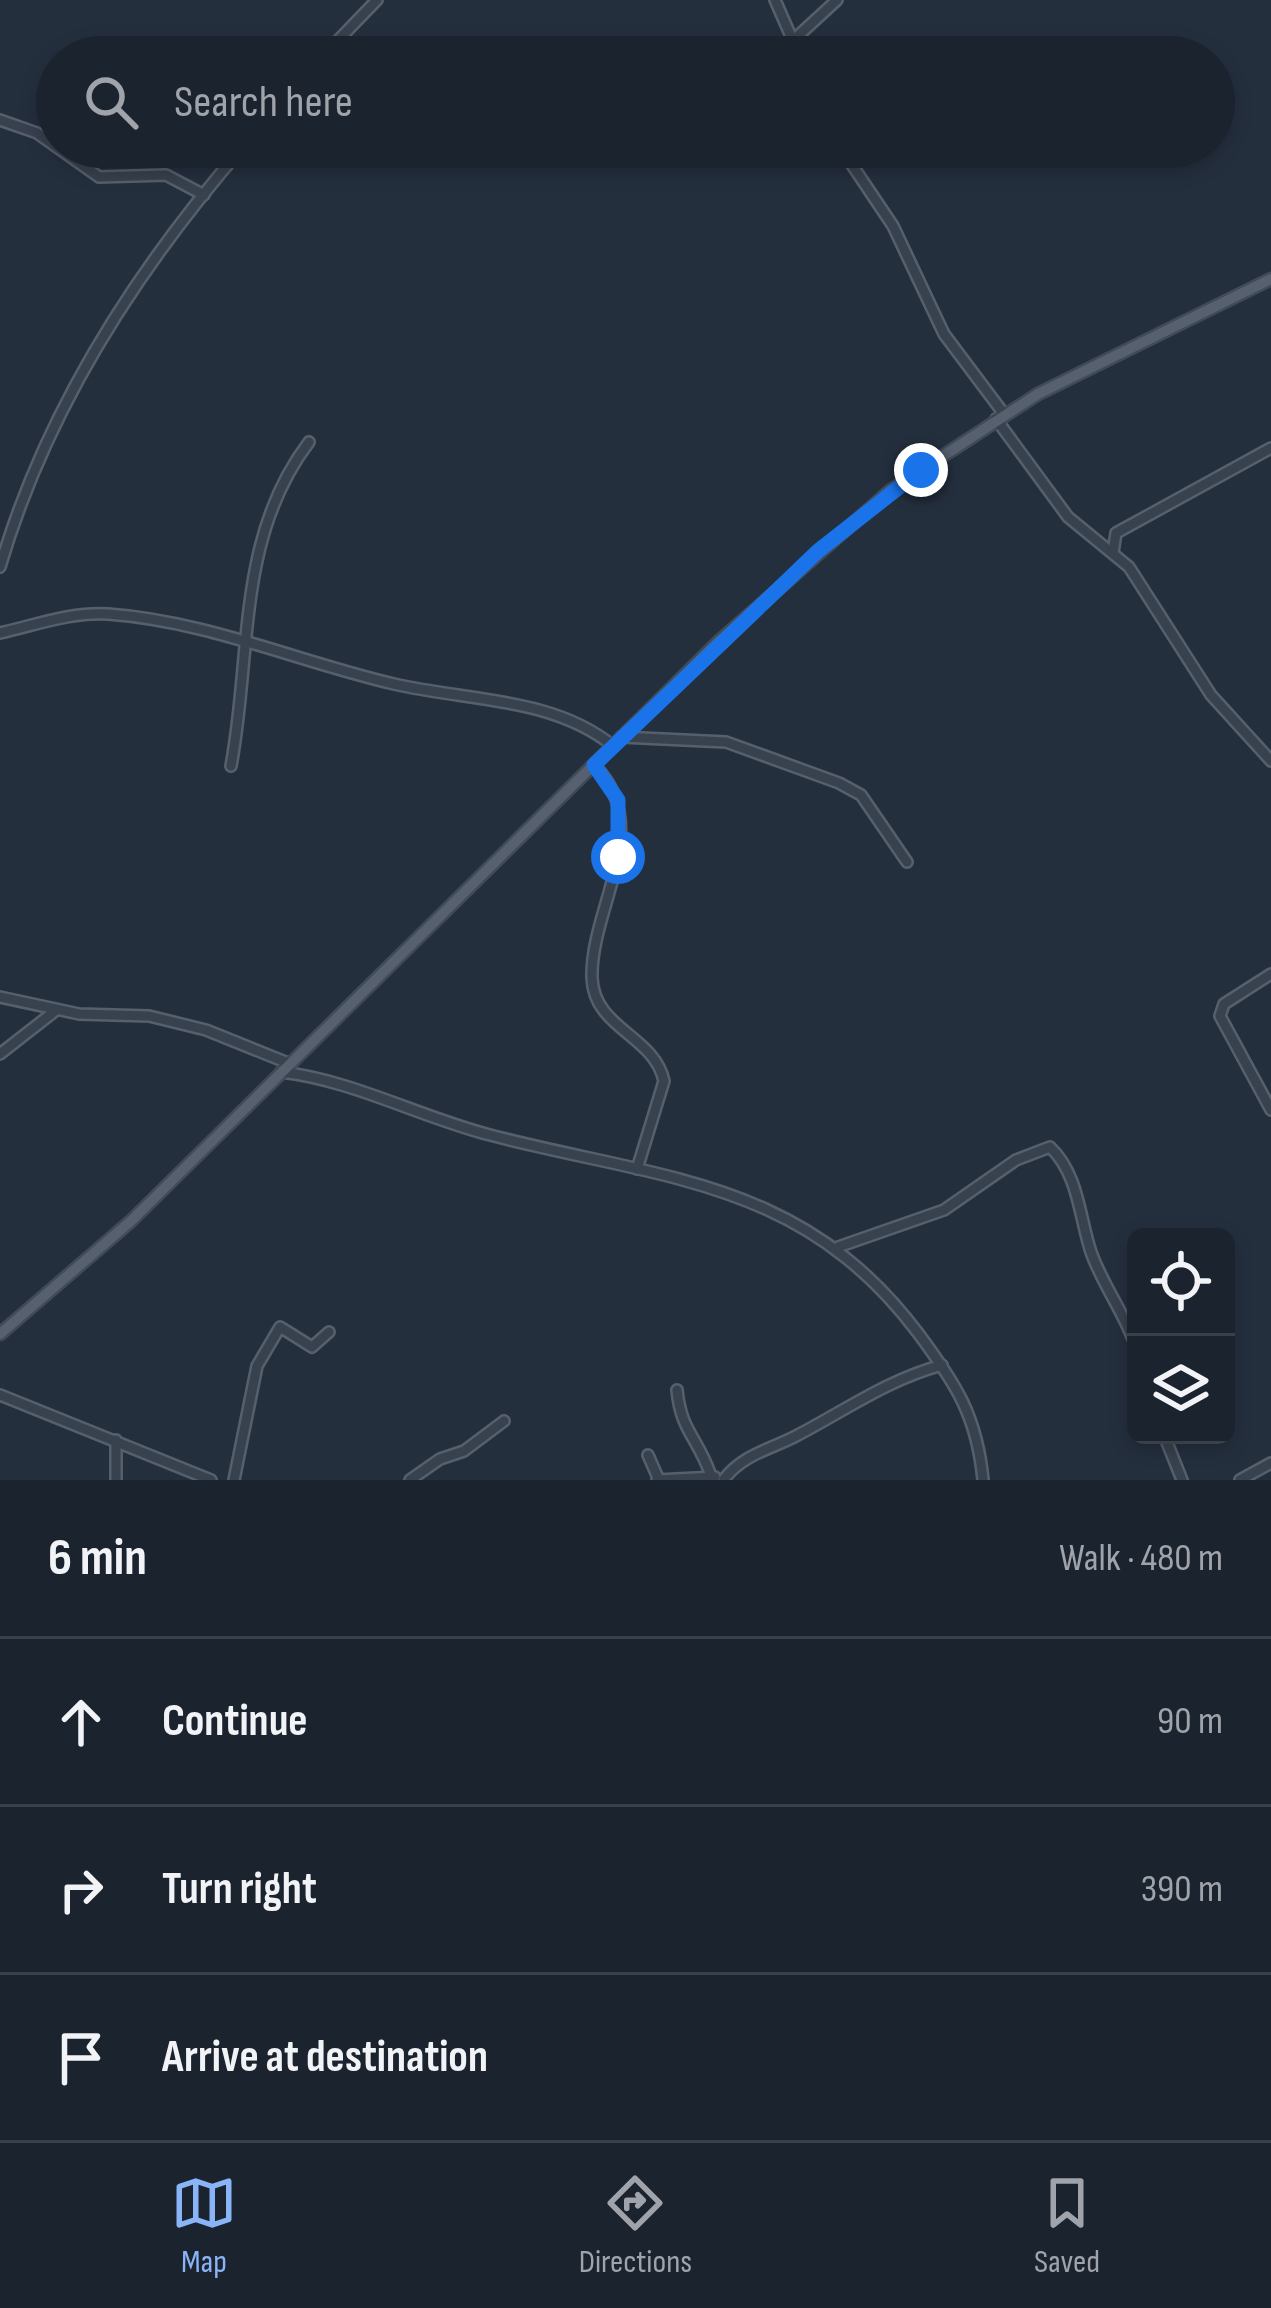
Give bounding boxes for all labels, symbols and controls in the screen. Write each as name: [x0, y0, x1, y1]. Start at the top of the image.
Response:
search box: [36, 36, 1235, 168]
icon: search: [78, 69, 144, 135]
text: Search here: [174, 75, 353, 130]
route end: [894, 443, 948, 497]
route start: [591, 830, 645, 884]
map controls: [1127, 1228, 1235, 1444]
button: locate: [1127, 1228, 1235, 1336]
button: layers: [1127, 1336, 1235, 1444]
text: 6 min: [48, 1528, 147, 1589]
text: Walk · 480 m: [1059, 1535, 1223, 1582]
icon: ahead: [48, 1689, 114, 1755]
text: Continue: [162, 1694, 308, 1749]
text: 90 m: [1157, 1698, 1223, 1745]
icon: right: [48, 1857, 114, 1923]
text: Turn right: [162, 1862, 317, 1917]
text: 390 m: [1141, 1866, 1223, 1913]
icon: arrive: [48, 2025, 114, 2091]
text: Arrive at destination: [162, 2030, 488, 2085]
tab: Map: [171, 2170, 237, 2282]
tab: Directions: [579, 2170, 692, 2282]
tab: Saved: [1034, 2170, 1100, 2282]

